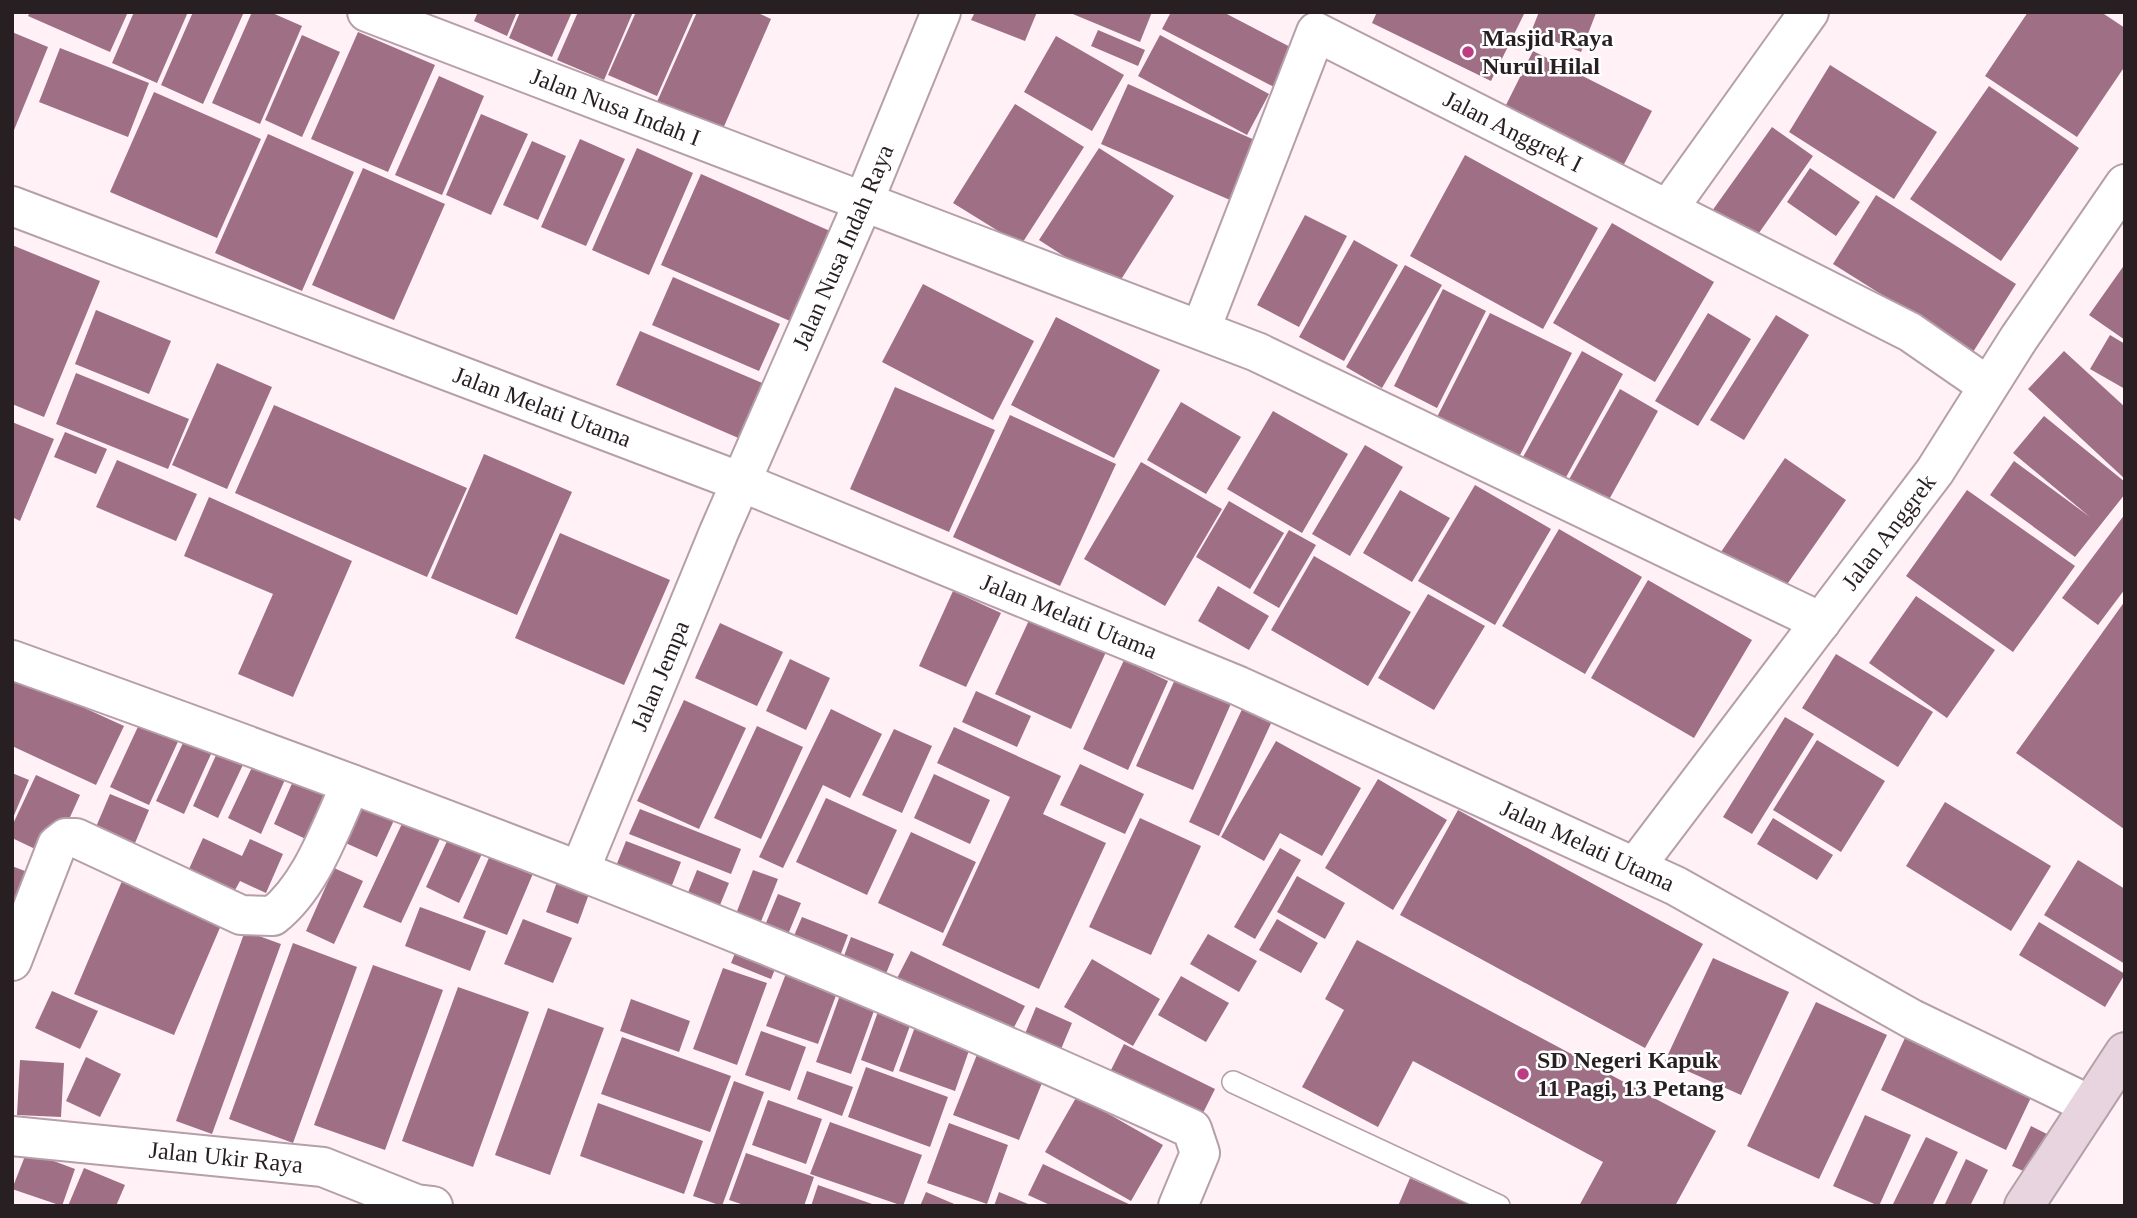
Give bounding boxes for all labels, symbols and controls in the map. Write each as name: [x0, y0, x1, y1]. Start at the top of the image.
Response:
place label: Masjid Raya Nurul Hilal: [1482, 25, 1613, 79]
marker: Masjid Raya Nurul Hilal: [1460, 44, 1476, 60]
street label: Jalan Nusa Indah I: [527, 63, 704, 151]
street label: Jalan Anggrek I: [1439, 86, 1587, 177]
street label: Jalan Nusa Indah Raya: [787, 141, 899, 354]
street label: Jalan Melati Utama: [450, 361, 635, 452]
street label: Jalan Anggrek: [1837, 469, 1941, 595]
street label: Jalan Melati Utama: [977, 569, 1161, 664]
street label: Jalan Jempa: [626, 617, 694, 735]
street label: Jalan Melati Utama: [1497, 795, 1679, 897]
place label: SD Negeri Kapuk 11 Pagi, 13 Petang: [1537, 1047, 1724, 1101]
marker: SD Negeri Kapuk 11 Pagi, 13 Petang: [1515, 1066, 1531, 1082]
street label: Jalan Ukir Raya: [148, 1137, 305, 1178]

